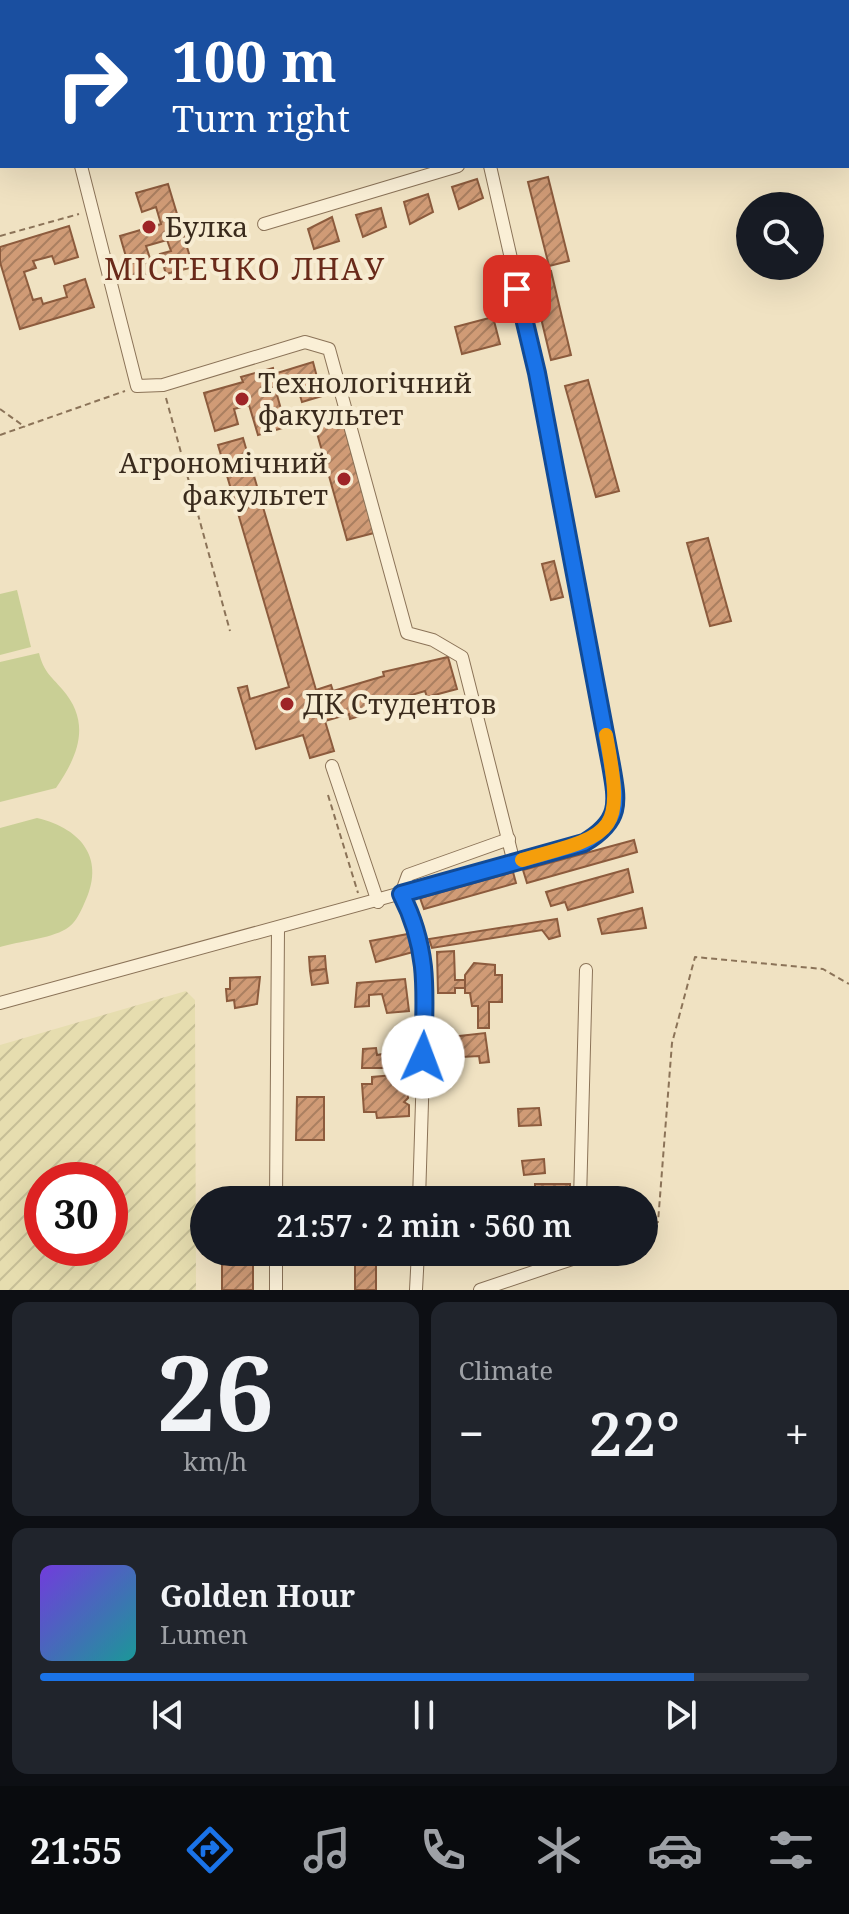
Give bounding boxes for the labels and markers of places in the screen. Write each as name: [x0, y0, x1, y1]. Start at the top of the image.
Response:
place label: Булка: [165, 207, 248, 245]
marker: Булка: [140, 218, 158, 236]
pin: [483, 255, 551, 323]
place label: Технологічний факультет: [258, 363, 472, 433]
marker: Технологічний факультет: [233, 390, 251, 408]
place label: Агрономічний факультет: [119, 443, 328, 513]
marker: Агрономічний факультет: [335, 470, 353, 488]
place label: ДК Студентов: [303, 684, 496, 722]
marker: ДК Студентов: [278, 695, 296, 713]

